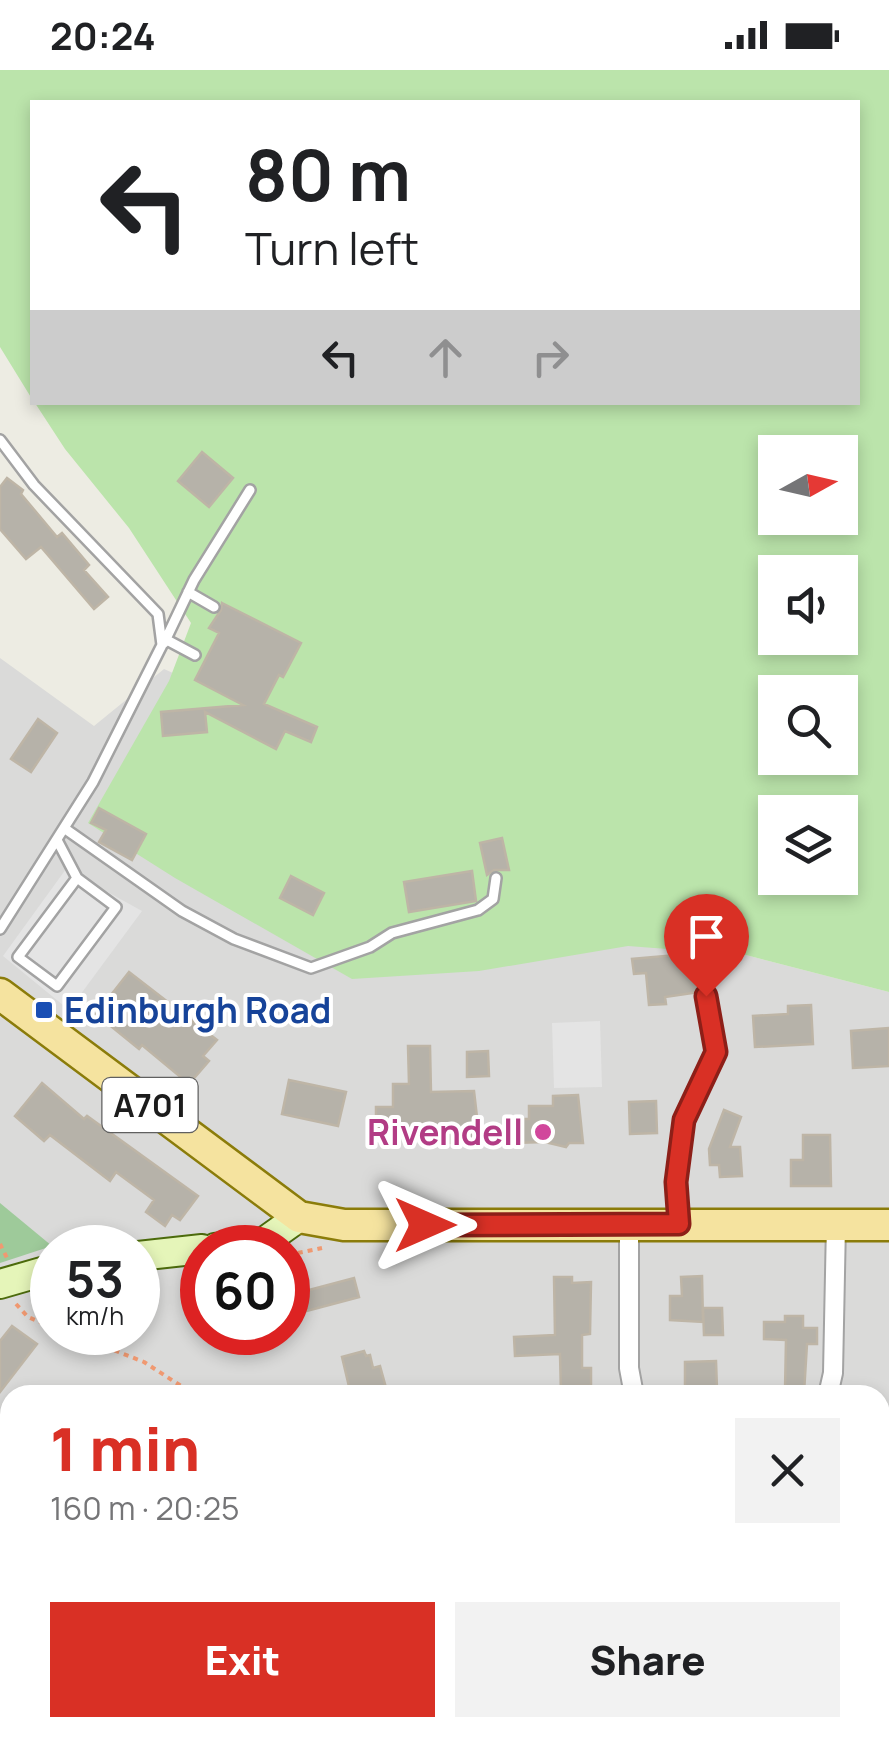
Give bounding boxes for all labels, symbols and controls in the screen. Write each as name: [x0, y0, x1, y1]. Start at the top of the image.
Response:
text: 20:24: [50, 9, 156, 61]
text: 80 m: [245, 126, 411, 222]
icon: left: [80, 140, 210, 270]
text: Turn left: [245, 217, 419, 279]
icon: left: [313, 330, 368, 385]
icon: ahead: [418, 330, 473, 385]
icon: right: [523, 330, 578, 385]
north arrow: [758, 435, 858, 535]
map controls: [758, 435, 858, 895]
button: sound: [758, 555, 858, 655]
button: search: [758, 675, 858, 775]
button: layers: [758, 795, 858, 895]
pin: [664, 894, 749, 997]
icon: arrive: [679, 909, 734, 964]
place label: Edinburgh Road: [64, 986, 331, 1034]
marker: Edinburgh Road: [33, 999, 55, 1021]
road number: A701: [102, 1078, 198, 1132]
place label: Rivendell: [367, 1108, 523, 1156]
marker: Rivendell: [532, 1121, 554, 1143]
position arrow: [373, 1173, 477, 1277]
speed limit sign: 60: [180, 1225, 310, 1355]
text: 53: [66, 1244, 124, 1312]
text: km/h: [66, 1298, 124, 1333]
text: 1 min: [50, 1407, 200, 1489]
button: close: [735, 1418, 840, 1523]
text: 160 m · 20:25: [50, 1486, 240, 1530]
button: Exit: [50, 1602, 435, 1717]
button: Share: [455, 1602, 840, 1717]

